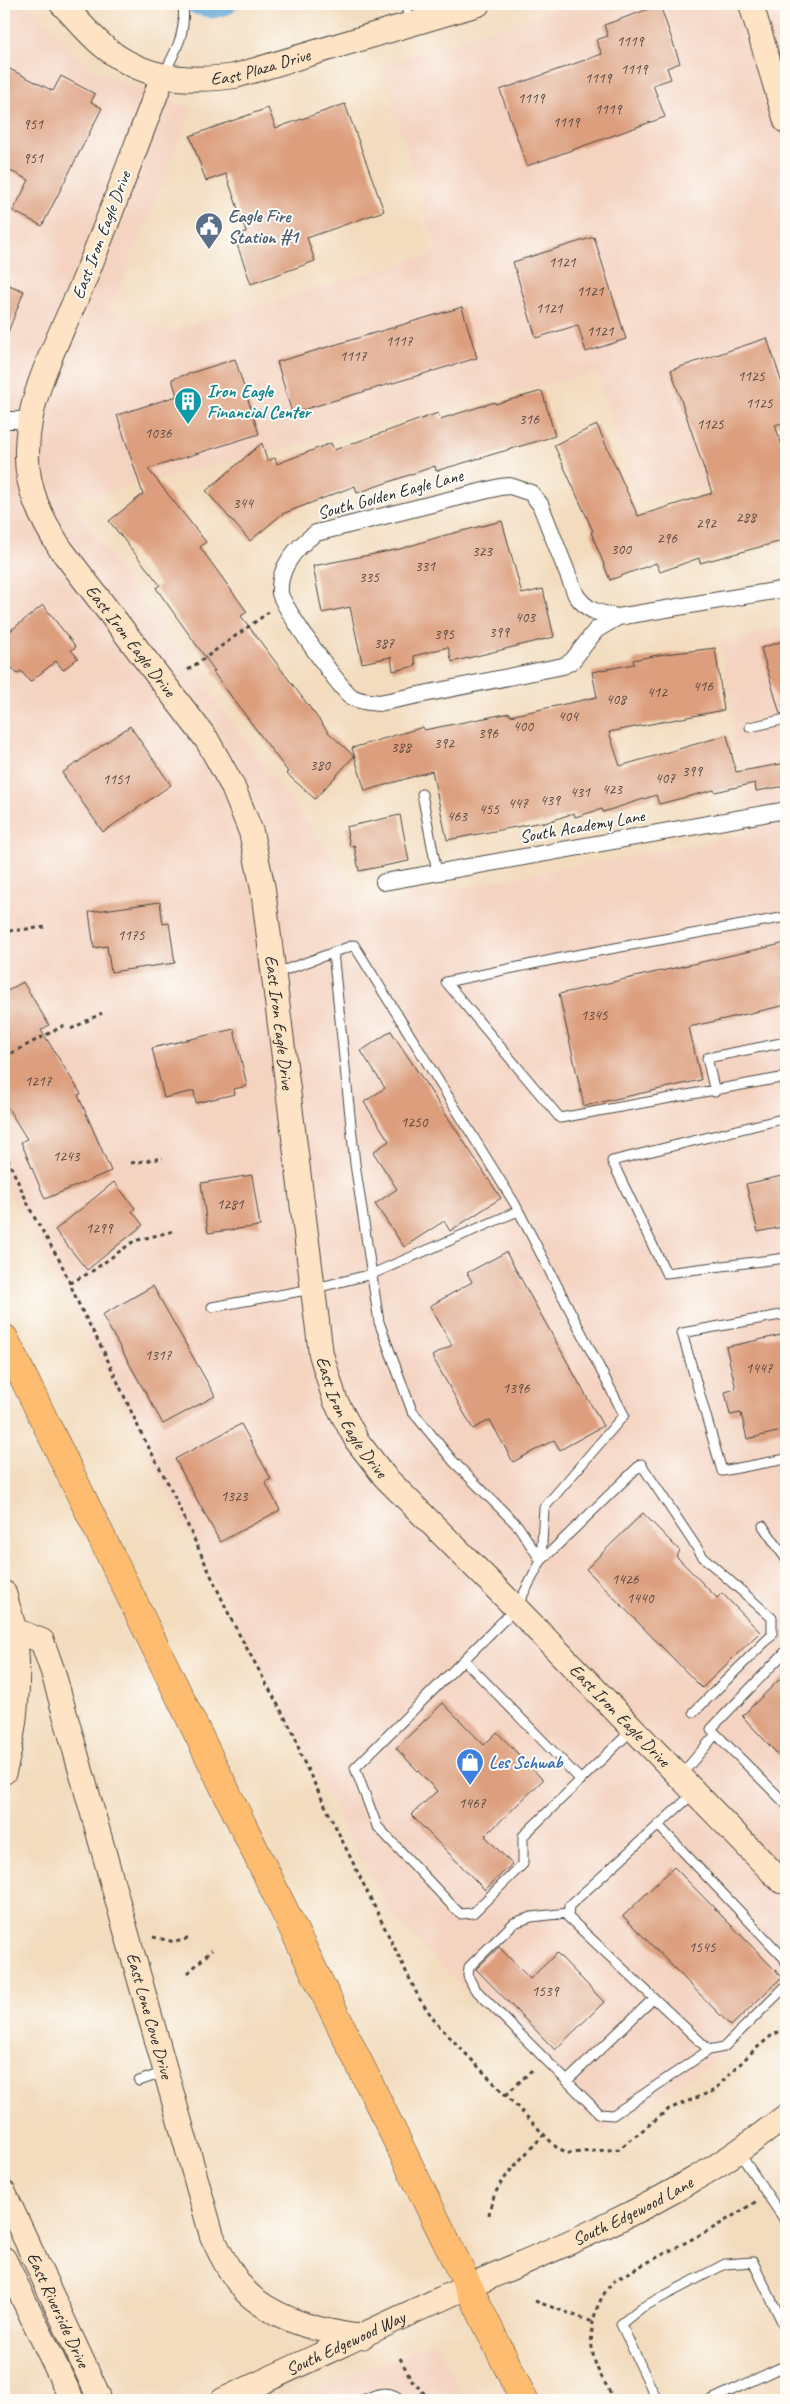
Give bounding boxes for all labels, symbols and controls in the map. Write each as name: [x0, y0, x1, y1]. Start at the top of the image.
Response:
house number: 1119: [616, 32, 645, 51]
street label: East Plaza Drive: [210, 43, 314, 90]
house number: 1119: [620, 60, 649, 79]
house number: 1119: [584, 69, 613, 88]
house number: 1119: [517, 89, 546, 108]
house number: 1119: [594, 100, 623, 119]
house number: 1119: [552, 113, 581, 132]
house number: 951: [23, 115, 44, 134]
house number: 951: [23, 149, 44, 168]
street label: East Iron Eagle Drive: [67, 167, 136, 302]
place label: Eagle Fire Station #1: [228, 205, 300, 248]
public building icon: Eagle Fire Station #1: [194, 211, 224, 250]
house number: 1121: [548, 253, 577, 272]
house number: 1121: [576, 282, 605, 301]
house number: 1121: [535, 299, 564, 318]
house number: 1121: [586, 322, 615, 341]
house number: 1117: [385, 332, 414, 351]
house number: 1117: [339, 347, 368, 366]
house number: 1125: [737, 367, 766, 386]
place label: Iron Eagle Financial Center: [207, 380, 313, 423]
building icon: Iron Eagle Financial Center: [173, 386, 203, 425]
house number: 1125: [745, 394, 774, 413]
house number: 316: [519, 410, 540, 429]
house number: 1125: [696, 415, 725, 434]
house number: 1036: [144, 424, 173, 443]
street label: South Golden Eagle Lane: [315, 464, 466, 524]
house number: 344: [233, 494, 254, 513]
house number: 288: [736, 508, 757, 527]
house number: 292: [696, 514, 717, 533]
house number: 296: [657, 529, 678, 548]
house number: 300: [611, 540, 632, 559]
house number: 323: [472, 542, 493, 561]
house number: 331: [415, 557, 436, 576]
house number: 335: [359, 568, 380, 587]
street label: East Iron Eagle Drive: [81, 580, 181, 702]
house number: 403: [515, 608, 536, 627]
house number: 399: [489, 623, 510, 642]
house number: 395: [434, 625, 455, 644]
house number: 387: [374, 634, 395, 653]
house number: 416: [693, 677, 714, 696]
house number: 412: [647, 683, 668, 702]
house number: 408: [606, 690, 627, 709]
house number: 404: [558, 707, 579, 726]
house number: 400: [513, 717, 534, 736]
house number: 396: [478, 724, 499, 743]
house number: 392: [434, 734, 455, 753]
house number: 388: [391, 738, 412, 757]
house number: 380: [310, 756, 331, 775]
house number: 399: [682, 762, 703, 781]
house number: 407: [655, 769, 676, 788]
house number: 1151: [102, 770, 131, 789]
house number: 423: [602, 780, 623, 799]
house number: 431: [570, 783, 591, 802]
house number: 439: [540, 791, 561, 810]
house number: 447: [508, 794, 529, 813]
house number: 455: [479, 800, 500, 819]
street label: South Academy Lane: [518, 804, 647, 848]
house number: 463: [447, 807, 468, 826]
house number: 1175: [117, 926, 146, 945]
street label: East Iron Eagle Drive: [260, 954, 299, 1092]
house number: 1345: [580, 1006, 609, 1025]
house number: 1217: [24, 1072, 53, 1091]
house number: 1250: [400, 1113, 429, 1132]
house number: 1243: [52, 1147, 81, 1166]
house number: 1281: [216, 1195, 245, 1214]
house number: 1299: [85, 1219, 114, 1238]
house number: 1317: [144, 1346, 173, 1365]
street label: East Iron Eagle Drive: [311, 1354, 393, 1483]
house number: 1447: [745, 1359, 774, 1378]
house number: 1396: [502, 1379, 531, 1398]
house number: 1323: [220, 1487, 249, 1506]
house number: 1426: [611, 1570, 640, 1589]
house number: 1440: [626, 1589, 655, 1608]
street label: East Iron Eagle Drive: [565, 1659, 676, 1772]
shop icon: Les Schwab: [455, 1747, 485, 1786]
place label: Les Schwab: [489, 1751, 563, 1773]
house number: 1467: [458, 1794, 487, 1813]
house number: 1545: [688, 1938, 717, 1957]
street label: East Lone Cove Drive: [122, 1950, 178, 2082]
house number: 1539: [531, 1982, 560, 2001]
street label: South Edgewood Lane: [569, 2171, 698, 2251]
street label: East Riverside Drive: [22, 2249, 95, 2372]
street label: South Edgewood Way: [282, 2305, 410, 2380]

